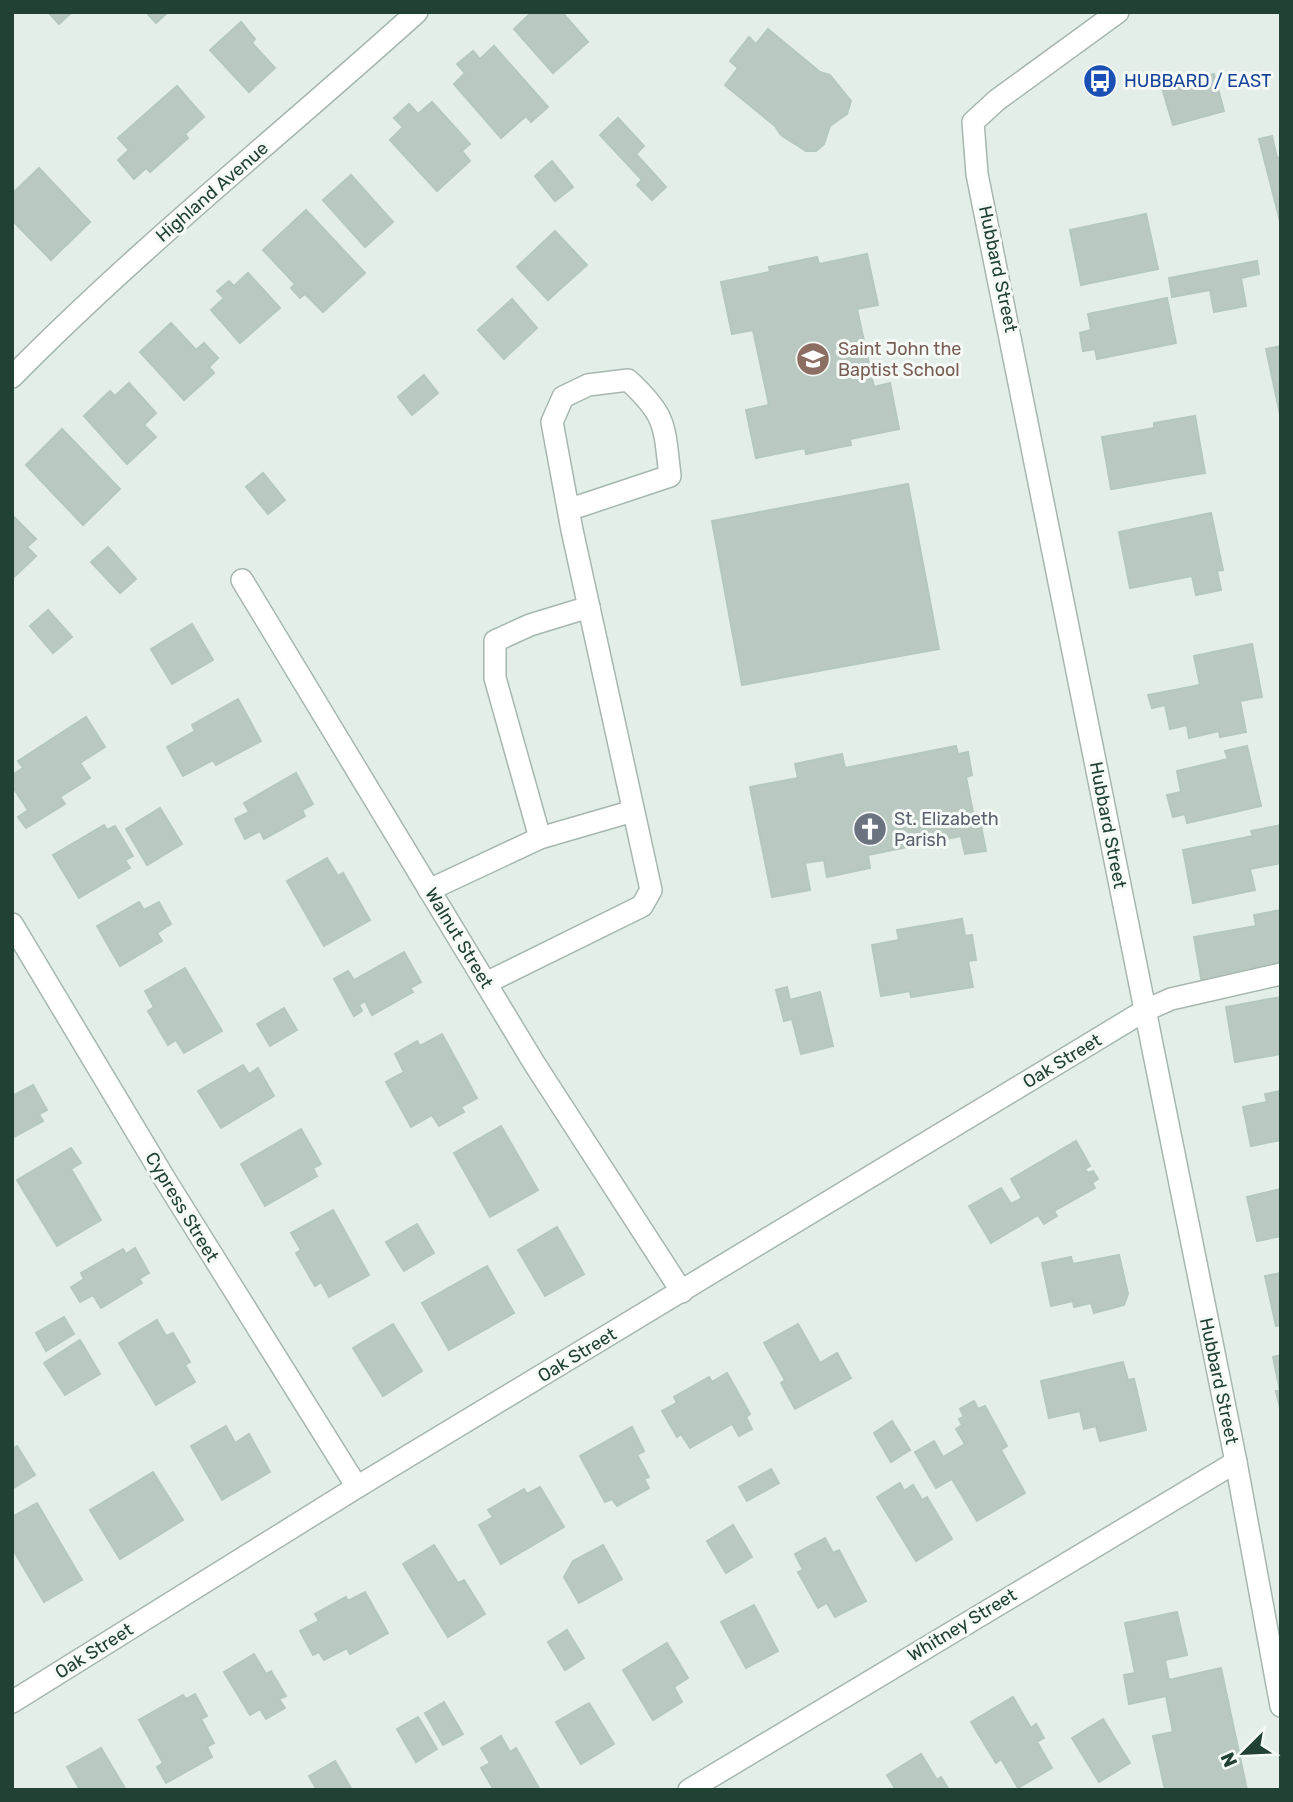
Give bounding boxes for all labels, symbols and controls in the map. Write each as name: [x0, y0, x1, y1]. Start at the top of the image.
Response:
bus stop icon: HUBBARD / EAST: [1081, 62, 1119, 100]
place label: HUBBARD / EAST: [1124, 70, 1271, 92]
street label: Highland Avenue: [151, 137, 273, 247]
street label: Hubbard Street: [974, 204, 1022, 334]
place label: Saint John the Baptist School: [838, 338, 961, 381]
school or university icon: Saint John the Baptist School: [794, 340, 832, 378]
street label: Hubbard Street: [1085, 760, 1131, 890]
place label: St. Elizabeth Parish: [894, 808, 999, 851]
church icon: St. Elizabeth Parish: [851, 810, 889, 848]
street label: Walnut Street: [420, 884, 498, 992]
street label: Oak Street: [1019, 1029, 1105, 1093]
street label: Cypress Street: [141, 1148, 223, 1266]
street label: Hubbard Street: [1195, 1316, 1243, 1446]
street label: Oak Street: [534, 1323, 620, 1387]
street label: Whitney Street: [903, 1584, 1021, 1666]
street label: Oak Street: [51, 1618, 137, 1684]
north arrow: [1209, 1718, 1279, 1788]
text: N: [1216, 1749, 1242, 1771]

